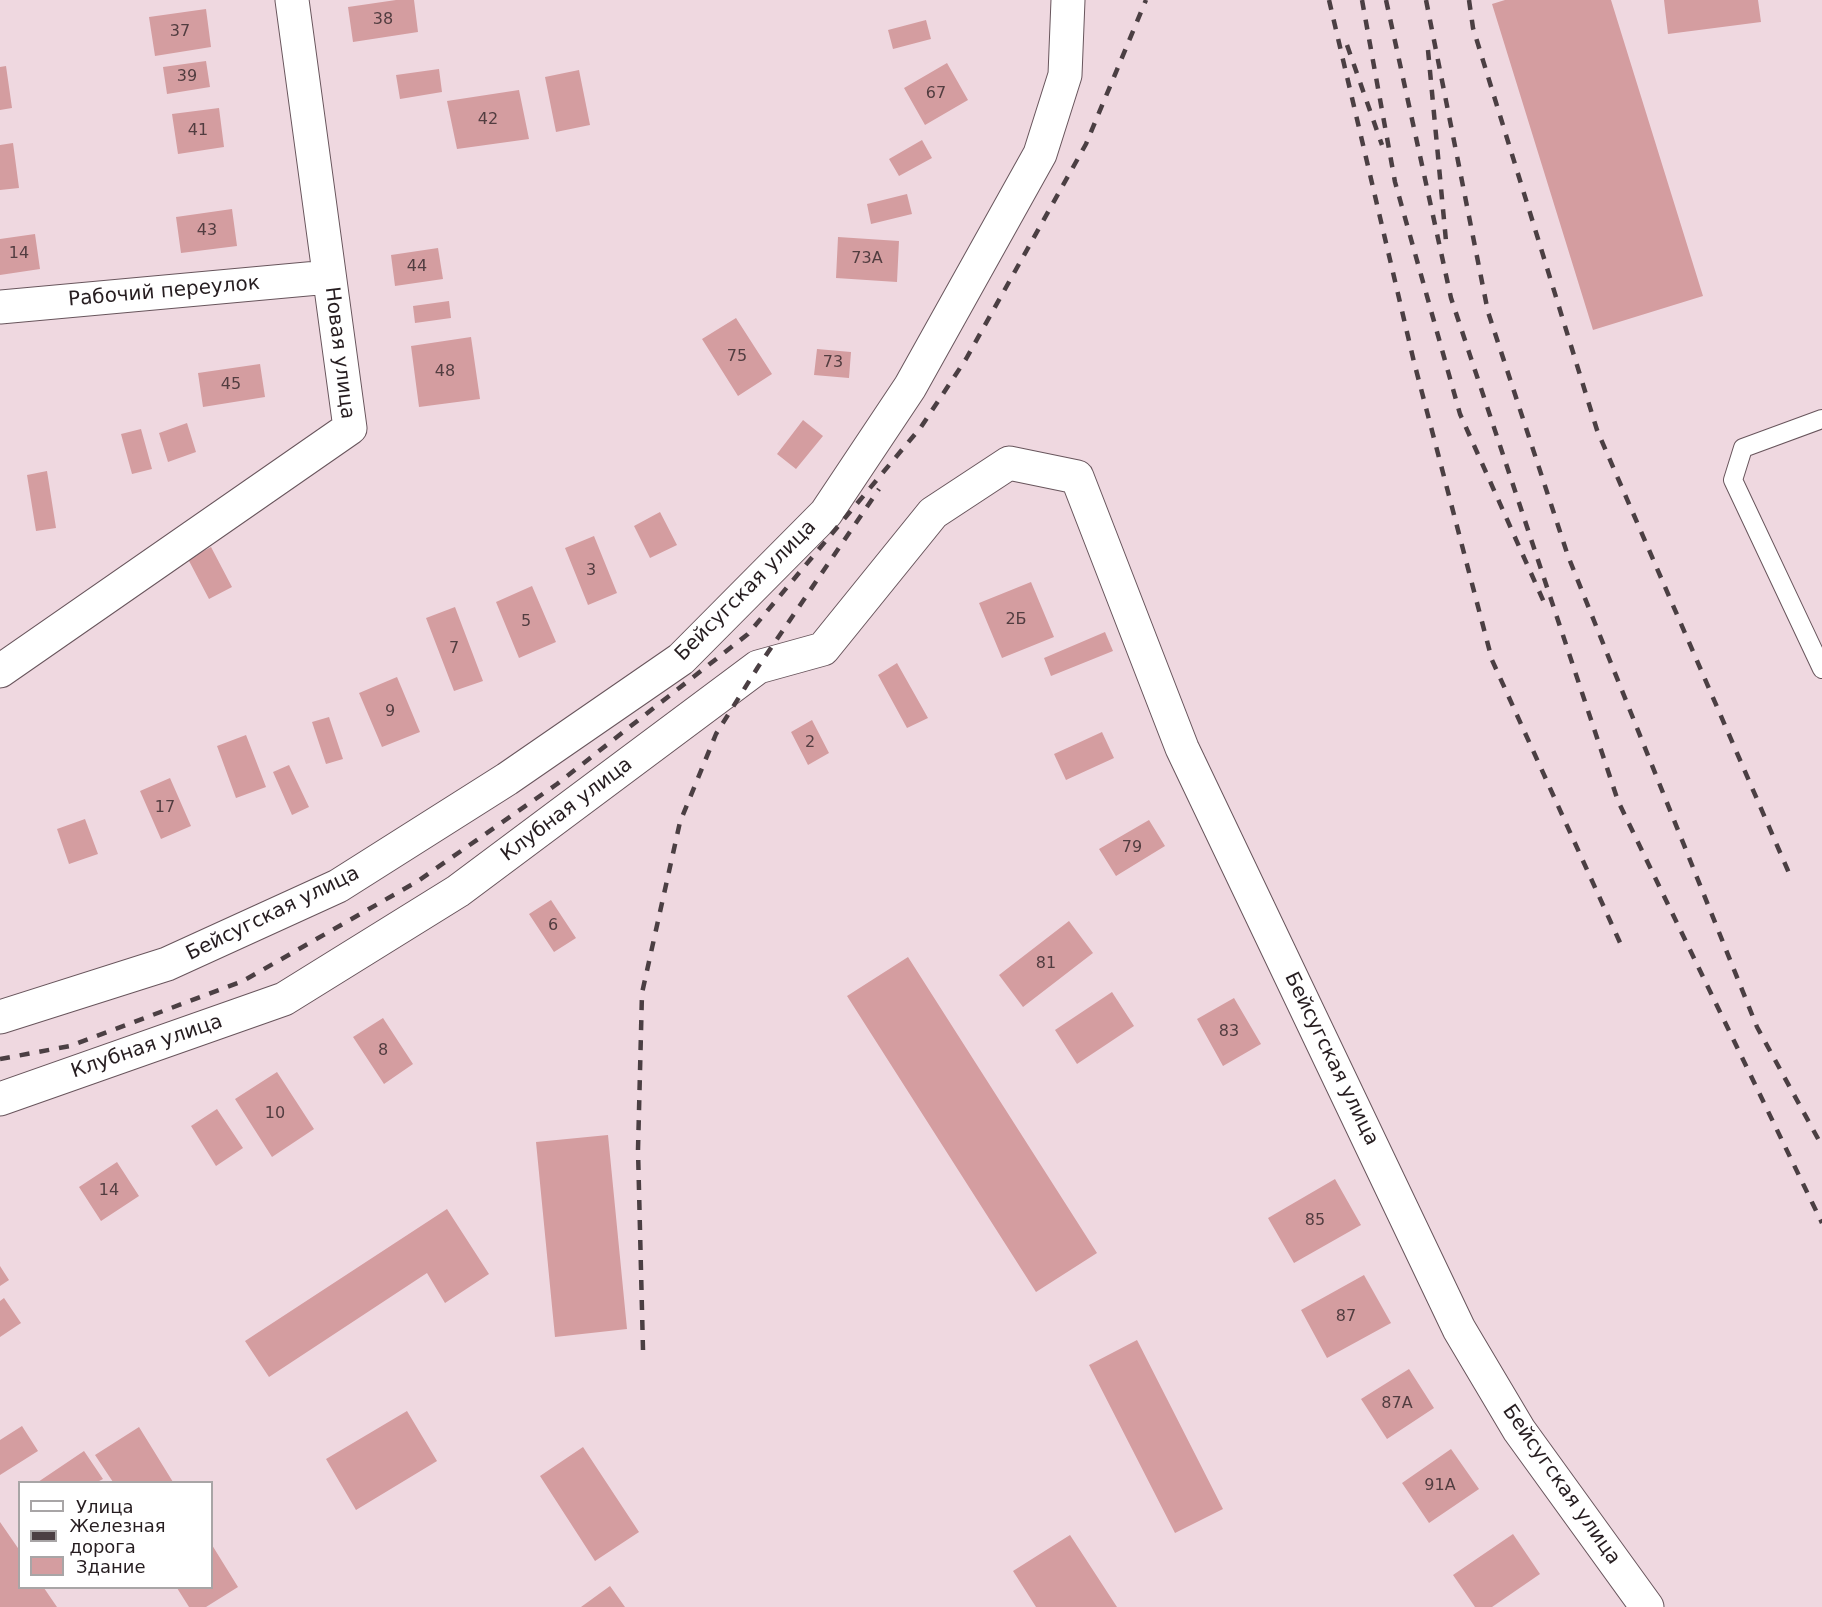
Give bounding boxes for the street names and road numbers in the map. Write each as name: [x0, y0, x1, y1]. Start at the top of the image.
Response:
street label: Рабочий переулок: [67, 272, 261, 312]
street label: Новая улица: [319, 285, 359, 421]
street label: Бейсугская улица: [670, 515, 822, 667]
street label: Клубная улица: [497, 753, 637, 867]
street label: Бейсугская улица: [183, 862, 363, 966]
street label: Бейсугская улица: [1279, 969, 1383, 1149]
street label: Клубная улица: [68, 1010, 226, 1084]
street label: Бейсугская улица: [1497, 1400, 1625, 1570]

